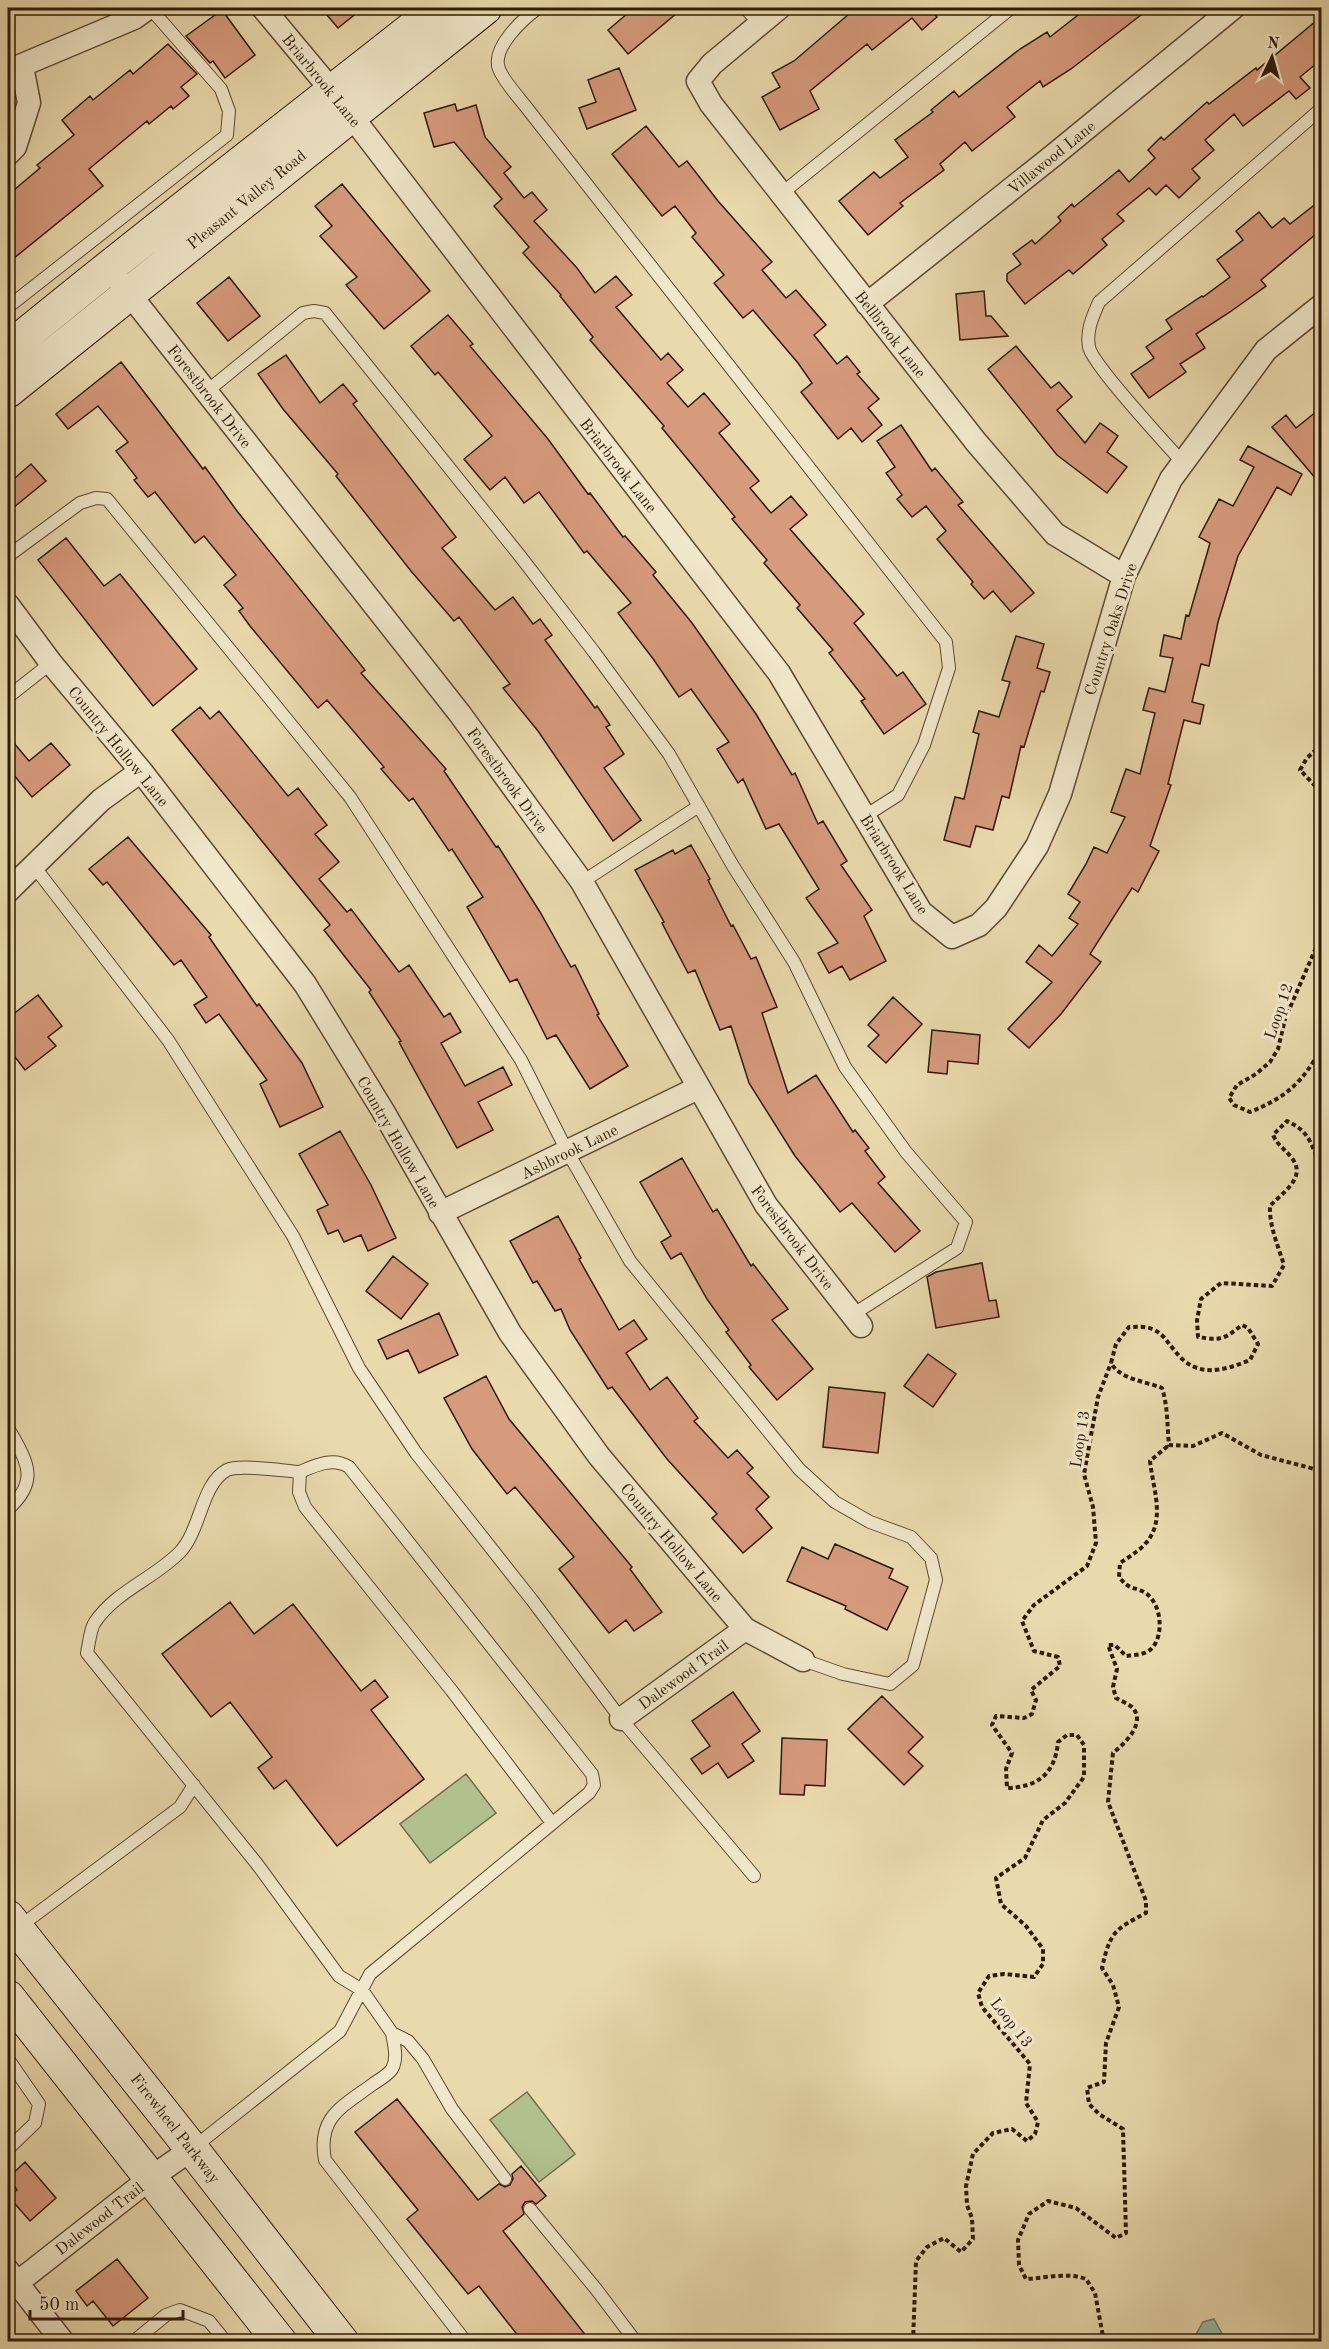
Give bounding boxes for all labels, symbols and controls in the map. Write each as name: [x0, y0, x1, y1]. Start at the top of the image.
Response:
north arrow: [1242, 27, 1302, 87]
street label: Briarbrook Lane: [278, 32, 363, 131]
text: N: [1266, 36, 1281, 53]
street label: Villawood Lane: [1006, 119, 1099, 198]
street label: Pleasant Valley Road: [185, 148, 310, 253]
street label: Bellbrook Lane: [851, 289, 928, 382]
street label: Forestbrook Drive: [163, 343, 253, 452]
street label: Briarbrook Lane: [576, 416, 659, 516]
street label: Country Oaks Drive: [1083, 561, 1141, 698]
street label: Country Hollow Lane: [64, 684, 171, 810]
street label: Forestbrook Drive: [463, 726, 550, 837]
street label: Briarbrook Lane: [856, 812, 930, 918]
street label: Loop 12: [1263, 982, 1297, 1042]
street label: Country Hollow Lane: [353, 1074, 442, 1212]
street label: Ashbrook Lane: [519, 1122, 621, 1183]
street label: Forestbrook Drive: [747, 1183, 836, 1293]
street label: Loop 13: [1069, 1409, 1093, 1469]
street label: Country Hollow Lane: [616, 1481, 725, 1606]
street label: Dalewood Trail: [636, 1638, 732, 1714]
street label: Loop 13: [986, 1995, 1035, 2051]
street label: Firewheel Parkway: [127, 2071, 223, 2188]
street label: Dalewood Trail: [53, 2180, 147, 2259]
scale bar: [30, 2283, 183, 2321]
text: 50 m: [39, 2296, 79, 2314]

